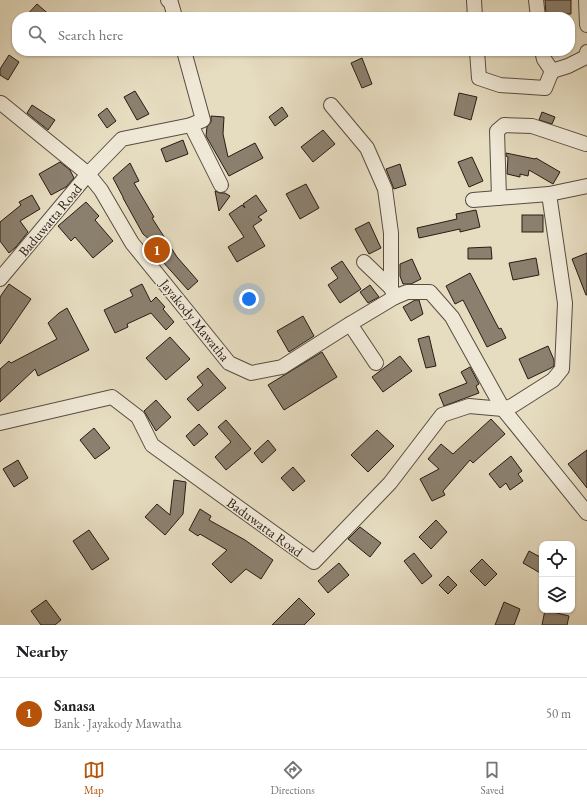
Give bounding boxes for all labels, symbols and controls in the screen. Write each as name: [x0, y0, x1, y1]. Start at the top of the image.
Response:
search box: [12, 12, 575, 56]
icon: search: [26, 23, 48, 45]
text: Search here: [58, 25, 123, 44]
street label: Baduwatta Road: [14, 179, 86, 260]
pin: 1: [144, 235, 170, 265]
street label: Jayakody Mawatha: [156, 274, 234, 365]
your location: [239, 289, 259, 309]
street label: Baduwatta Road: [223, 493, 307, 561]
map controls: [539, 541, 575, 613]
button: locate: [539, 541, 575, 577]
button: layers: [539, 577, 575, 613]
text: Nearby: [16, 640, 68, 662]
text: Sanasa: [54, 696, 95, 715]
text: 1: [26, 705, 32, 722]
text: 50 m: [546, 705, 571, 722]
text: Bank · Jayakody Mawatha: [54, 715, 181, 732]
tab: Map: [83, 759, 105, 797]
tab: Directions: [271, 759, 315, 797]
tab: Saved: [481, 759, 504, 797]

